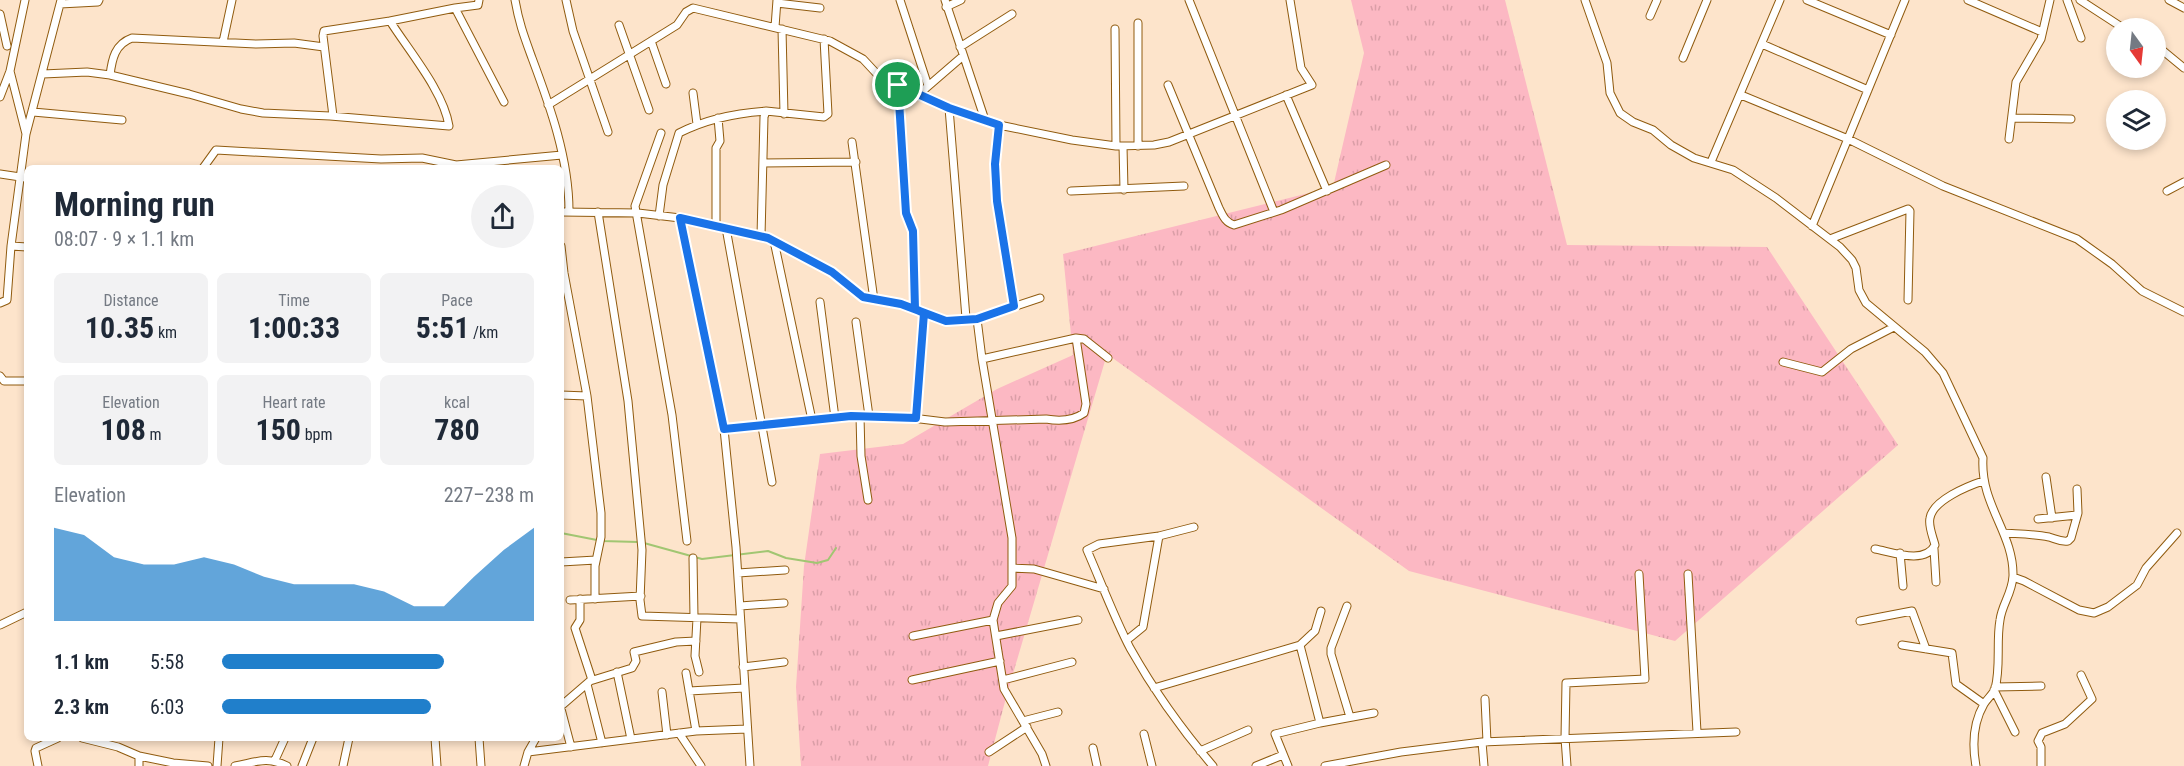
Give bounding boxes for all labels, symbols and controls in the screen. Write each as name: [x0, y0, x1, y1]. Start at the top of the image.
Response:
north arrow: [2106, 18, 2166, 78]
map controls: [2106, 18, 2166, 150]
pin: [872, 59, 923, 110]
icon: arrive: [881, 68, 914, 101]
button: layers: [2106, 90, 2166, 150]
text: Morning run: [54, 185, 215, 224]
button: share: [471, 185, 534, 248]
text: 08:07 · 9 × 1.1 km: [54, 227, 194, 251]
text: Distance: [103, 291, 159, 310]
text: Time: [278, 291, 310, 310]
text: Pace: [441, 291, 473, 310]
text: 10.35: [85, 310, 154, 345]
text: 1:00:33: [248, 310, 340, 345]
text: 5:51: [416, 310, 469, 345]
text: km: [154, 323, 177, 342]
text: /km: [469, 323, 498, 342]
text: Elevation: [102, 393, 160, 412]
text: Heart rate: [262, 393, 326, 412]
text: kcal: [444, 393, 470, 412]
text: 108: [100, 412, 146, 447]
text: 150: [256, 412, 301, 447]
text: 780: [434, 412, 480, 447]
text: m: [146, 425, 162, 444]
text: bpm: [301, 425, 332, 444]
text: Elevation: [54, 483, 126, 507]
text: 227–238 m: [444, 483, 534, 507]
text: 1.1 km: [54, 650, 109, 674]
text: 5:58: [150, 650, 184, 674]
text: 2.3 km: [54, 695, 109, 719]
text: 6:03: [150, 695, 184, 719]

